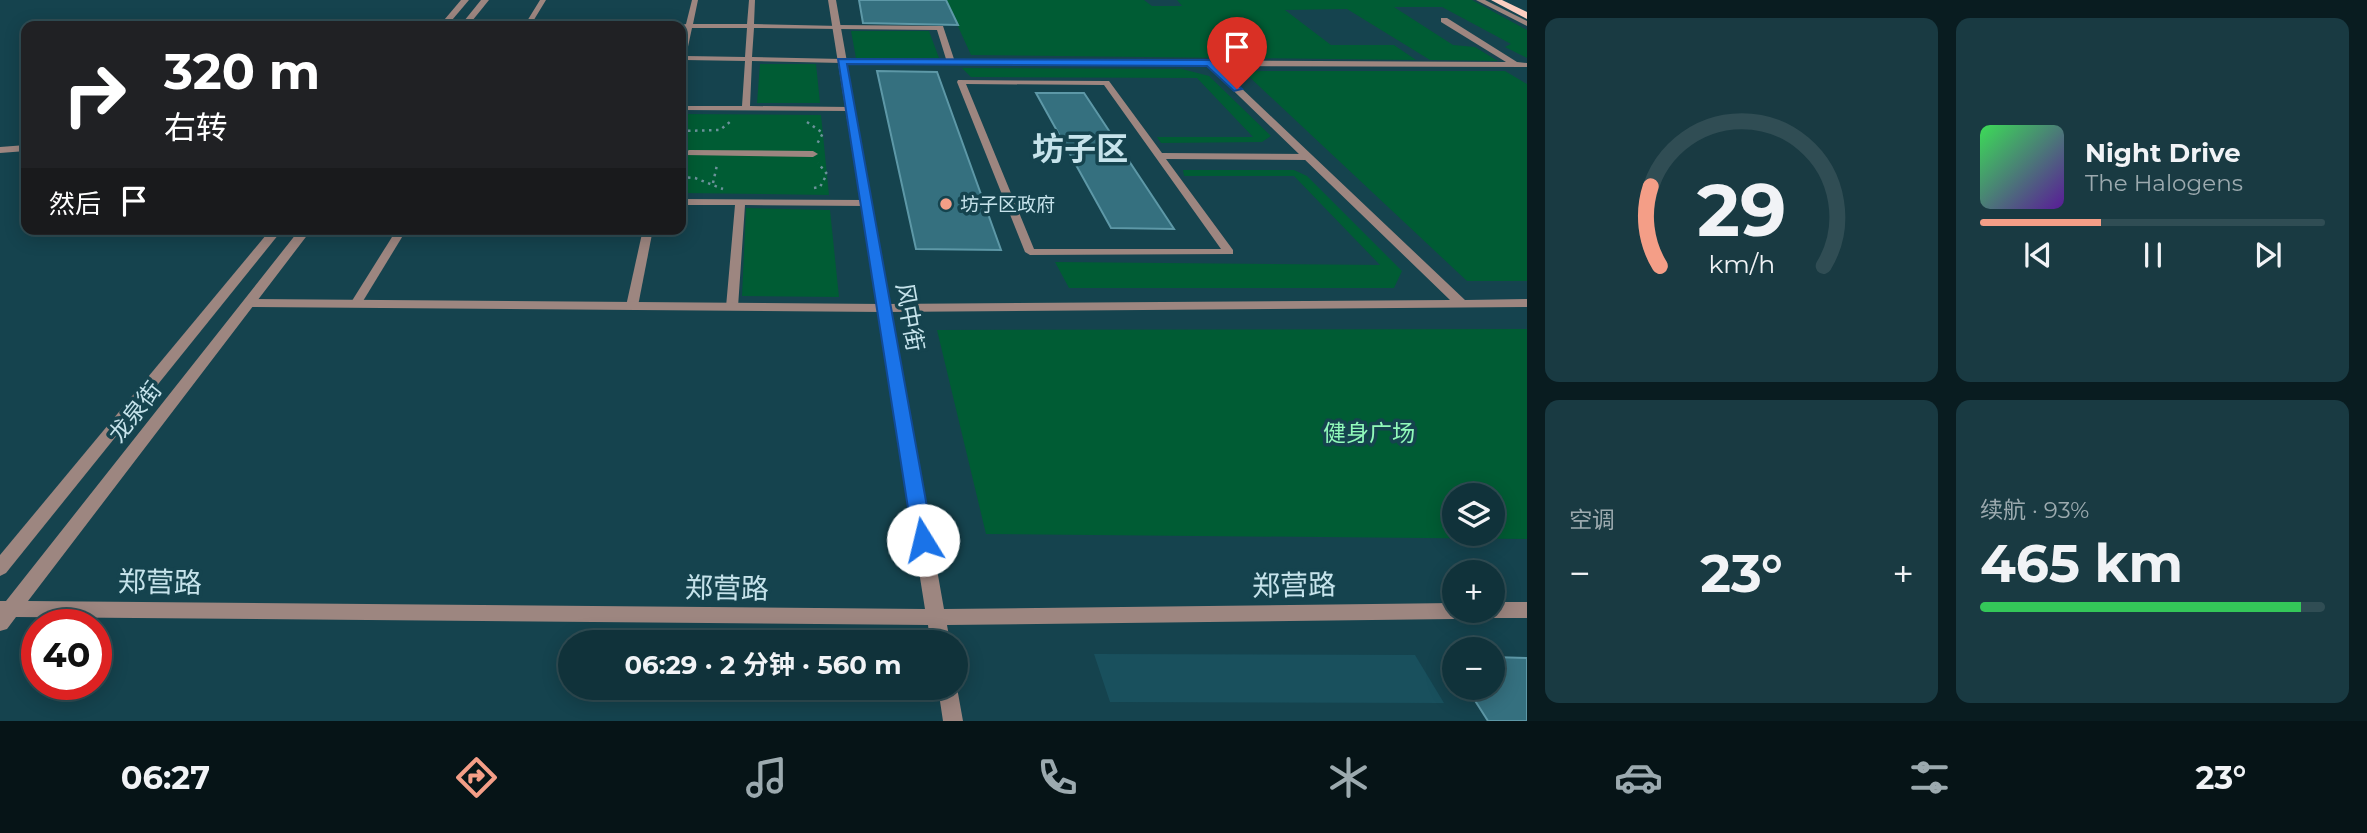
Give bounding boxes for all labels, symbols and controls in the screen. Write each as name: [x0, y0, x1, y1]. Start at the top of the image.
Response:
pin: [1207, 17, 1267, 89]
icon: arrive: [1218, 28, 1256, 66]
text: 320 m: [164, 42, 320, 101]
icon: right: [49, 49, 140, 140]
text: 右转: [164, 108, 228, 147]
district label: 坊子区: [1032, 129, 1128, 168]
text: Night Drive: [2085, 137, 2241, 169]
text: 29: [1697, 166, 1786, 254]
text: The Halogens: [2085, 169, 2243, 197]
icon: arrive: [115, 182, 153, 220]
text: 然后: [49, 188, 101, 220]
place label: 坊子区政府: [960, 193, 1055, 216]
marker: 坊子区政府: [938, 196, 954, 212]
icon: previous: [2019, 236, 2057, 274]
icon: pause: [2134, 236, 2172, 274]
icon: next: [2249, 236, 2287, 274]
text: km/h: [1708, 249, 1775, 279]
street label: 风中街: [890, 281, 930, 353]
street label: 龙泉街: [103, 376, 167, 448]
park label: 健身广场: [1323, 419, 1415, 447]
map controls: [1442, 483, 1505, 700]
button: layers: [1442, 483, 1505, 546]
text: 续航 · 93%: [1980, 496, 2089, 524]
position arrow: [886, 503, 960, 577]
text: 空调: [1569, 506, 1615, 534]
text: 465 km: [1980, 532, 2183, 595]
text: 23°: [1700, 542, 1783, 605]
text: −: [1569, 550, 1591, 597]
text: +: [1892, 550, 1914, 597]
button: +: [1442, 560, 1505, 623]
street label: 郑营路: [118, 564, 202, 600]
street label: 郑营路: [1252, 567, 1336, 603]
street label: 郑营路: [685, 570, 769, 606]
speed limit sign: 40: [21, 609, 112, 700]
button: −: [1442, 637, 1505, 700]
text: 06:29 · 2 分钟 · 560 m: [624, 649, 902, 681]
icon: directions: [452, 753, 501, 802]
icon: music: [742, 753, 791, 802]
icon: phone: [1033, 753, 1082, 802]
icon: climate: [1324, 753, 1373, 802]
icon: car: [1614, 753, 1663, 802]
icon: filters: [1905, 753, 1954, 802]
text: 06:27: [121, 758, 210, 797]
text: 23°: [2195, 758, 2246, 797]

